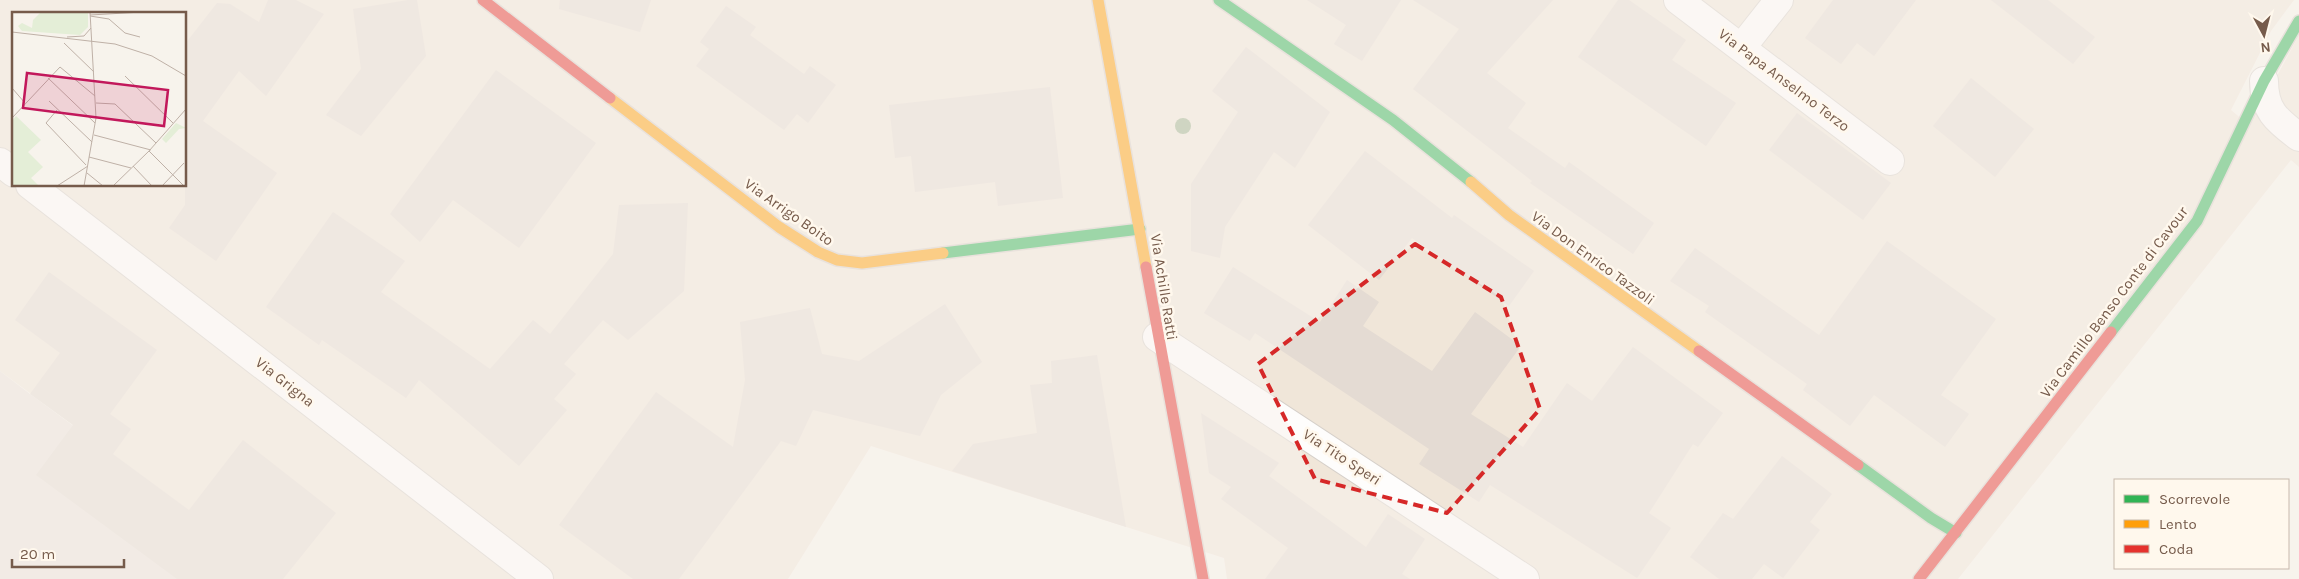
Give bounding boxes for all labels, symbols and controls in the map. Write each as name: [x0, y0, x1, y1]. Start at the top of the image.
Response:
north arrow: [2239, 10, 2289, 60]
inset map: [12, 12, 186, 186]
street label: Via Papa Anselmo Terzo: [1715, 25, 1853, 135]
text: N: [2260, 38, 2272, 56]
street label: Via Arrigo Boito: [741, 175, 837, 249]
street label: Via Camillo Benso Conte di Cavour: [2036, 202, 2192, 401]
street label: Via Don Enrico Tazzoli: [1528, 207, 1658, 309]
street label: Via Achille Ratti: [1147, 233, 1181, 341]
street label: Via Grigna: [252, 353, 318, 411]
street label: Via Tito Speri: [1300, 425, 1384, 489]
legend: [2114, 479, 2289, 569]
text: Scorrevole: [2159, 490, 2230, 508]
text: Lento: [2159, 515, 2197, 533]
scale bar: [12, 536, 125, 568]
text: Coda: [2159, 540, 2194, 558]
text: 20 m: [20, 545, 55, 563]

